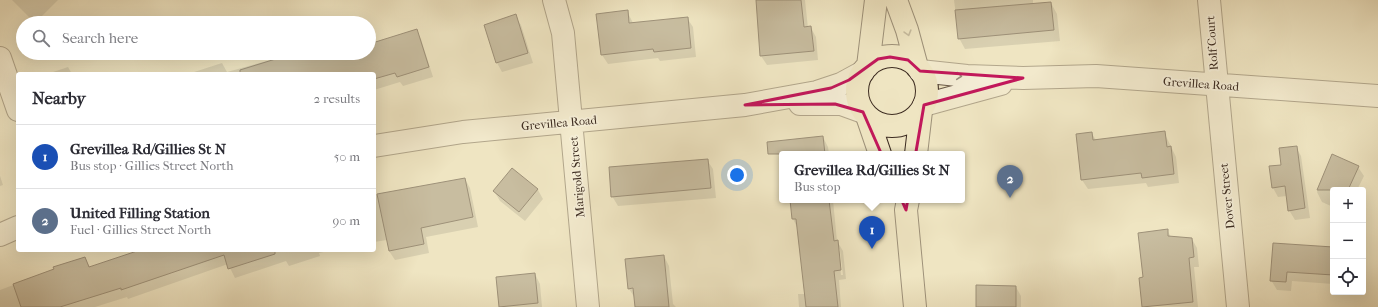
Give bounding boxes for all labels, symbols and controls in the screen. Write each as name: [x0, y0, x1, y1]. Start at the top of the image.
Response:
street label: Rolf Court: [1203, 15, 1221, 71]
search box: [16, 16, 376, 60]
icon: search: [30, 27, 52, 49]
text: Search here: [62, 29, 138, 47]
one-way arrow: [903, 30, 912, 37]
one-way arrow: [956, 71, 962, 80]
street label: Grevillea Road: [1162, 74, 1240, 94]
text: Nearby: [32, 88, 86, 108]
text: 2 results: [314, 91, 360, 106]
street label: Grevillea Road: [520, 113, 598, 133]
street label: Marigold Street: [566, 135, 588, 218]
text: Grevillea Rd/Gillies St N: [70, 140, 226, 158]
text: 1: [43, 149, 47, 164]
text: 50 m: [334, 149, 360, 164]
popup: [779, 151, 965, 203]
text: Bus stop · Gillies Street North: [70, 158, 233, 173]
text: Grevillea Rd/Gillies St N: [794, 161, 950, 179]
street label: Dover Street: [1217, 162, 1237, 230]
your location: [727, 165, 747, 185]
pin: 2: [997, 165, 1023, 198]
text: Bus stop: [794, 179, 840, 194]
map controls: [1330, 187, 1366, 295]
button: +: [1330, 187, 1366, 223]
text: United Filling Station: [70, 204, 210, 222]
text: 2: [42, 213, 48, 228]
text: 90 m: [332, 213, 360, 228]
pin: 1: [859, 216, 885, 249]
text: Fuel · Gillies Street North: [70, 222, 211, 237]
button: −: [1330, 223, 1366, 259]
button: locate: [1330, 259, 1366, 295]

